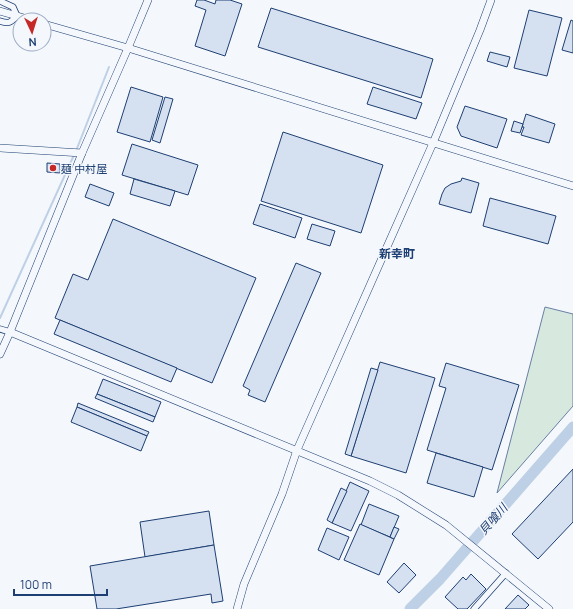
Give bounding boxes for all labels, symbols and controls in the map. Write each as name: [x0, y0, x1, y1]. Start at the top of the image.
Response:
north arrow: [12, 12, 52, 52]
text: N: [28, 35, 37, 50]
place label: 麺 中村屋: [61, 161, 107, 176]
marker: 麺 中村屋: [48, 163, 58, 173]
district label: 新幸町: [379, 245, 415, 262]
water label: 貝喰川: [475, 498, 513, 538]
scale bar: [14, 571, 107, 597]
text: 100 m: [20, 576, 52, 593]

